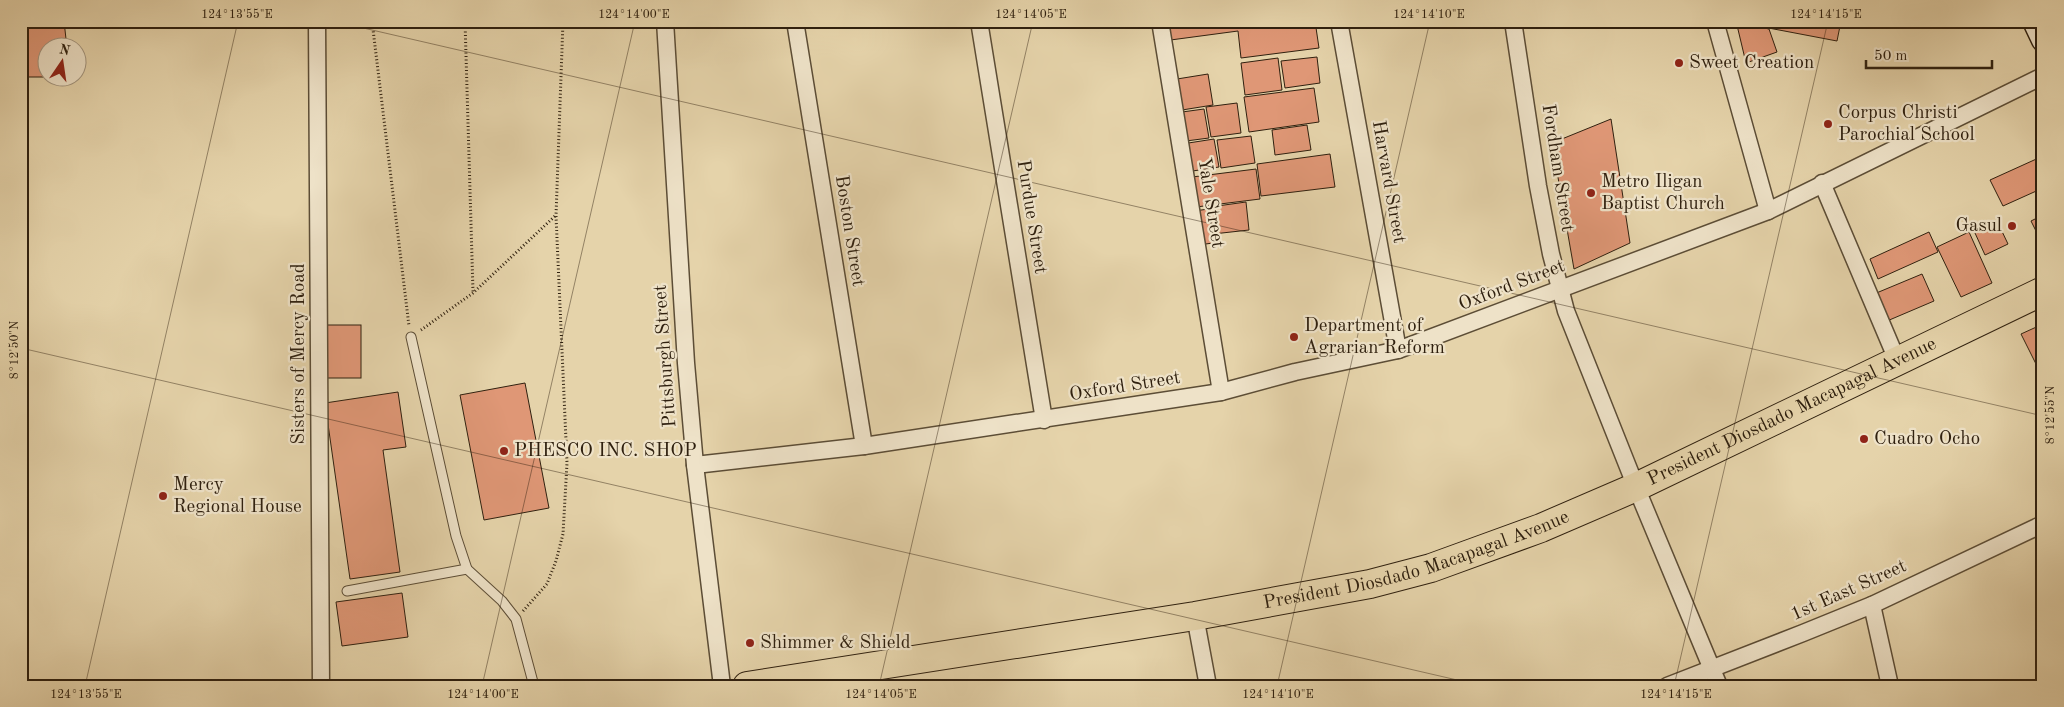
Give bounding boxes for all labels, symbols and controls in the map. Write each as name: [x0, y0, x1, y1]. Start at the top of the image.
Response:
text: 124°13'55"E: [201, 8, 273, 21]
text: 124°14'05"E: [995, 8, 1067, 21]
text: 124°14'15"E: [1790, 8, 1862, 21]
text: 124°14'00"E: [598, 9, 670, 21]
text: 124°14'10"E: [1393, 9, 1465, 21]
north arrow: [38, 38, 88, 88]
scale bar: [1866, 38, 1993, 70]
text: N: [58, 42, 72, 58]
text: 50 m: [1874, 49, 1908, 64]
place label: Sweet Creation: [1689, 54, 1814, 73]
marker: Sweet Creation: [1673, 57, 1685, 69]
street label: Fordham Street: [1538, 103, 1576, 233]
place label: Corpus Christi Parochial School: [1838, 104, 1975, 145]
marker: Corpus Christi Parochial School: [1822, 118, 1834, 130]
street label: Harvard Street: [1368, 119, 1408, 245]
street label: Yale Street: [1193, 156, 1227, 250]
street label: Purdue Street: [1013, 159, 1049, 275]
place label: Metro Iligan Baptist Church: [1601, 173, 1725, 214]
street label: Boston Street: [831, 174, 867, 288]
marker: Metro Iligan Baptist Church: [1585, 187, 1597, 199]
place label: Gasul: [1955, 217, 2002, 236]
marker: Gasul: [2006, 220, 2018, 232]
street label: Oxford Street: [1456, 257, 1568, 315]
street label: Sisters of Mercy Road: [290, 263, 309, 445]
street label: Pittsburgh Street: [652, 284, 680, 428]
place label: Department of Agrarian Reform: [1304, 317, 1445, 358]
text: 8°12'50"N: [8, 321, 21, 379]
marker: Department of Agrarian Reform: [1288, 331, 1300, 343]
street label: President Diosdado Macapagal Avenue: [1644, 334, 1939, 489]
street label: Oxford Street: [1068, 369, 1182, 405]
text: 8°12'55"N: [2044, 386, 2057, 444]
place label: Cuadro Ocho: [1874, 430, 1980, 449]
marker: Cuadro Ocho: [1858, 433, 1870, 445]
place label: PHESCO INC. SHOP: [514, 442, 697, 461]
marker: PHESCO INC. SHOP: [498, 445, 510, 457]
place label: Mercy Regional House: [173, 476, 302, 517]
marker: Mercy Regional House: [157, 490, 169, 502]
street label: President Diosdado Macapagal Avenue: [1262, 508, 1572, 613]
street label: 1st East Street: [1788, 557, 1910, 625]
place label: Shimmer & Shield: [760, 634, 911, 653]
marker: Shimmer & Shield: [744, 637, 756, 649]
text: 124°13'55"E: [50, 688, 122, 701]
text: 124°14'05"E: [845, 688, 917, 701]
text: 124°14'15"E: [1640, 688, 1712, 701]
text: 124°14'00"E: [447, 689, 519, 701]
text: 124°14'10"E: [1242, 689, 1314, 701]

